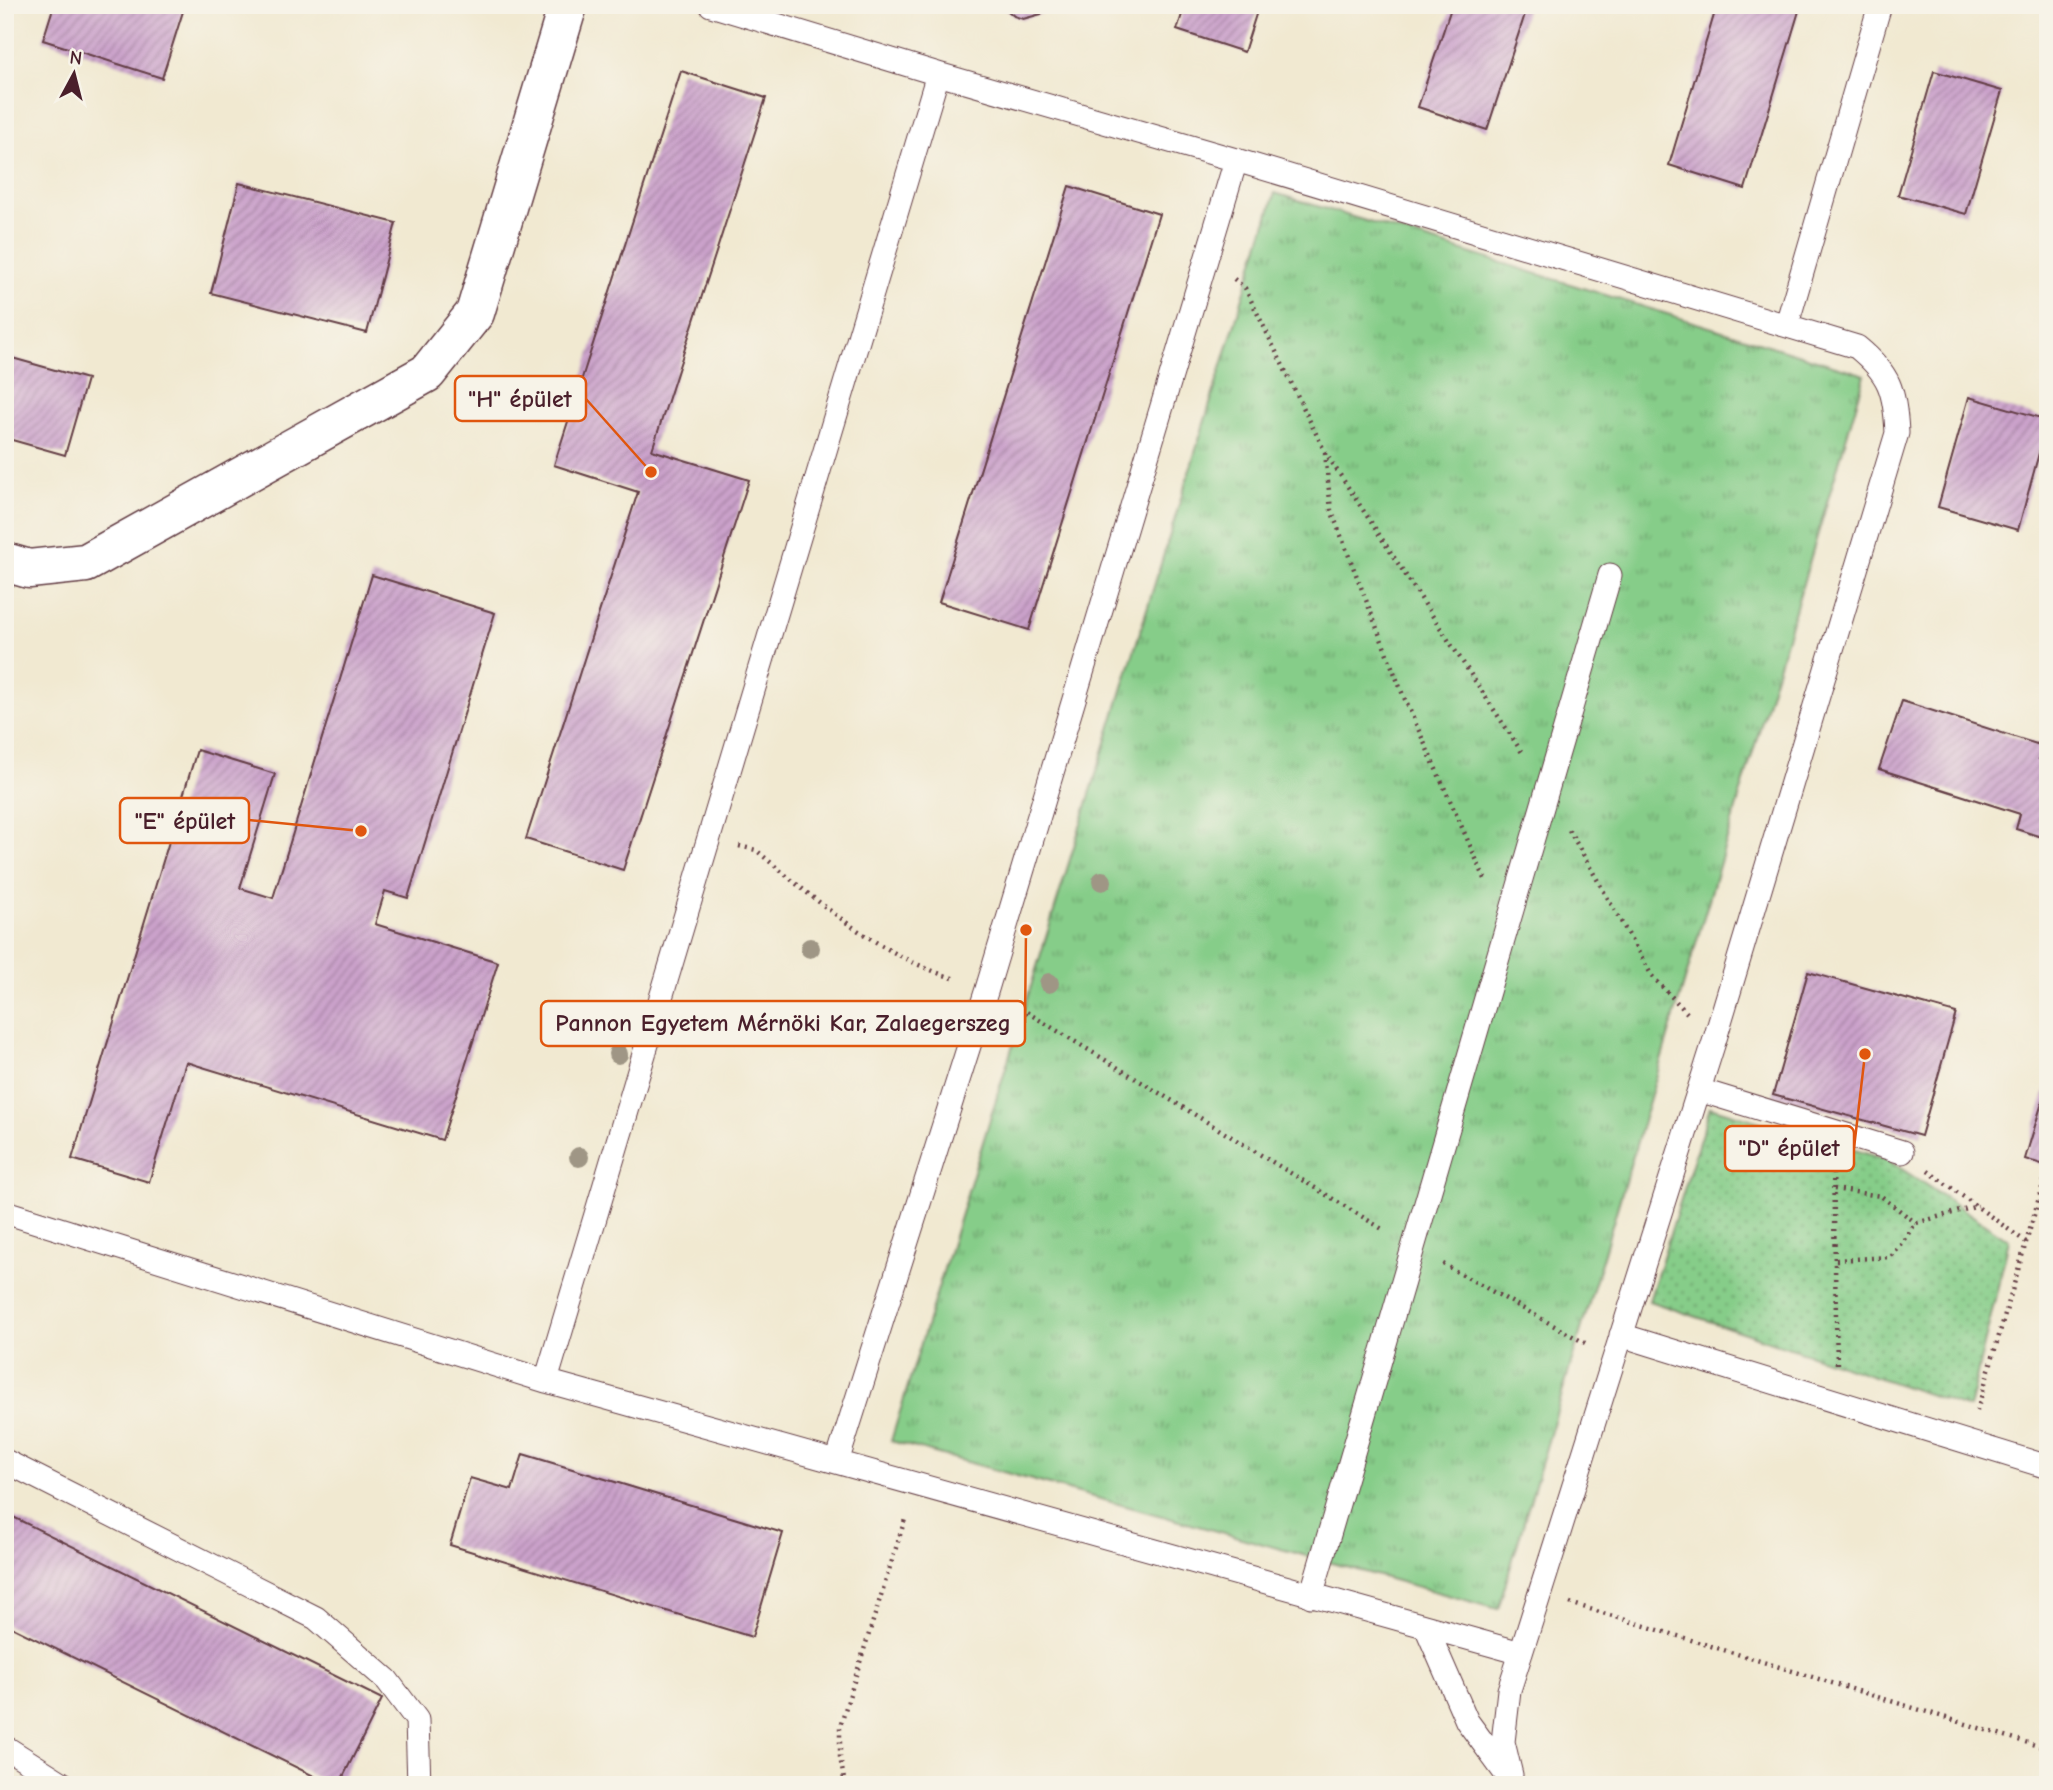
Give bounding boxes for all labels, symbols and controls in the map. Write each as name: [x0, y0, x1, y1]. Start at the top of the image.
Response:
north arrow: [38, 38, 108, 108]
text: N: [68, 46, 83, 70]
callout: "H" épület: [455, 376, 586, 421]
text: "H" épület: [468, 385, 573, 413]
callout: "E" épület: [120, 798, 249, 843]
text: "E" épület: [135, 807, 236, 835]
callout: Pannon Egyetem Mérnöki Kar, Zalaegerszeg: [541, 1001, 1025, 1046]
text: Pannon Egyetem Mérnöki Kar, Zalaegerszeg: [555, 1009, 1011, 1037]
callout: "D" épület: [1725, 1126, 1854, 1171]
text: "D" épület: [1738, 1134, 1841, 1162]

